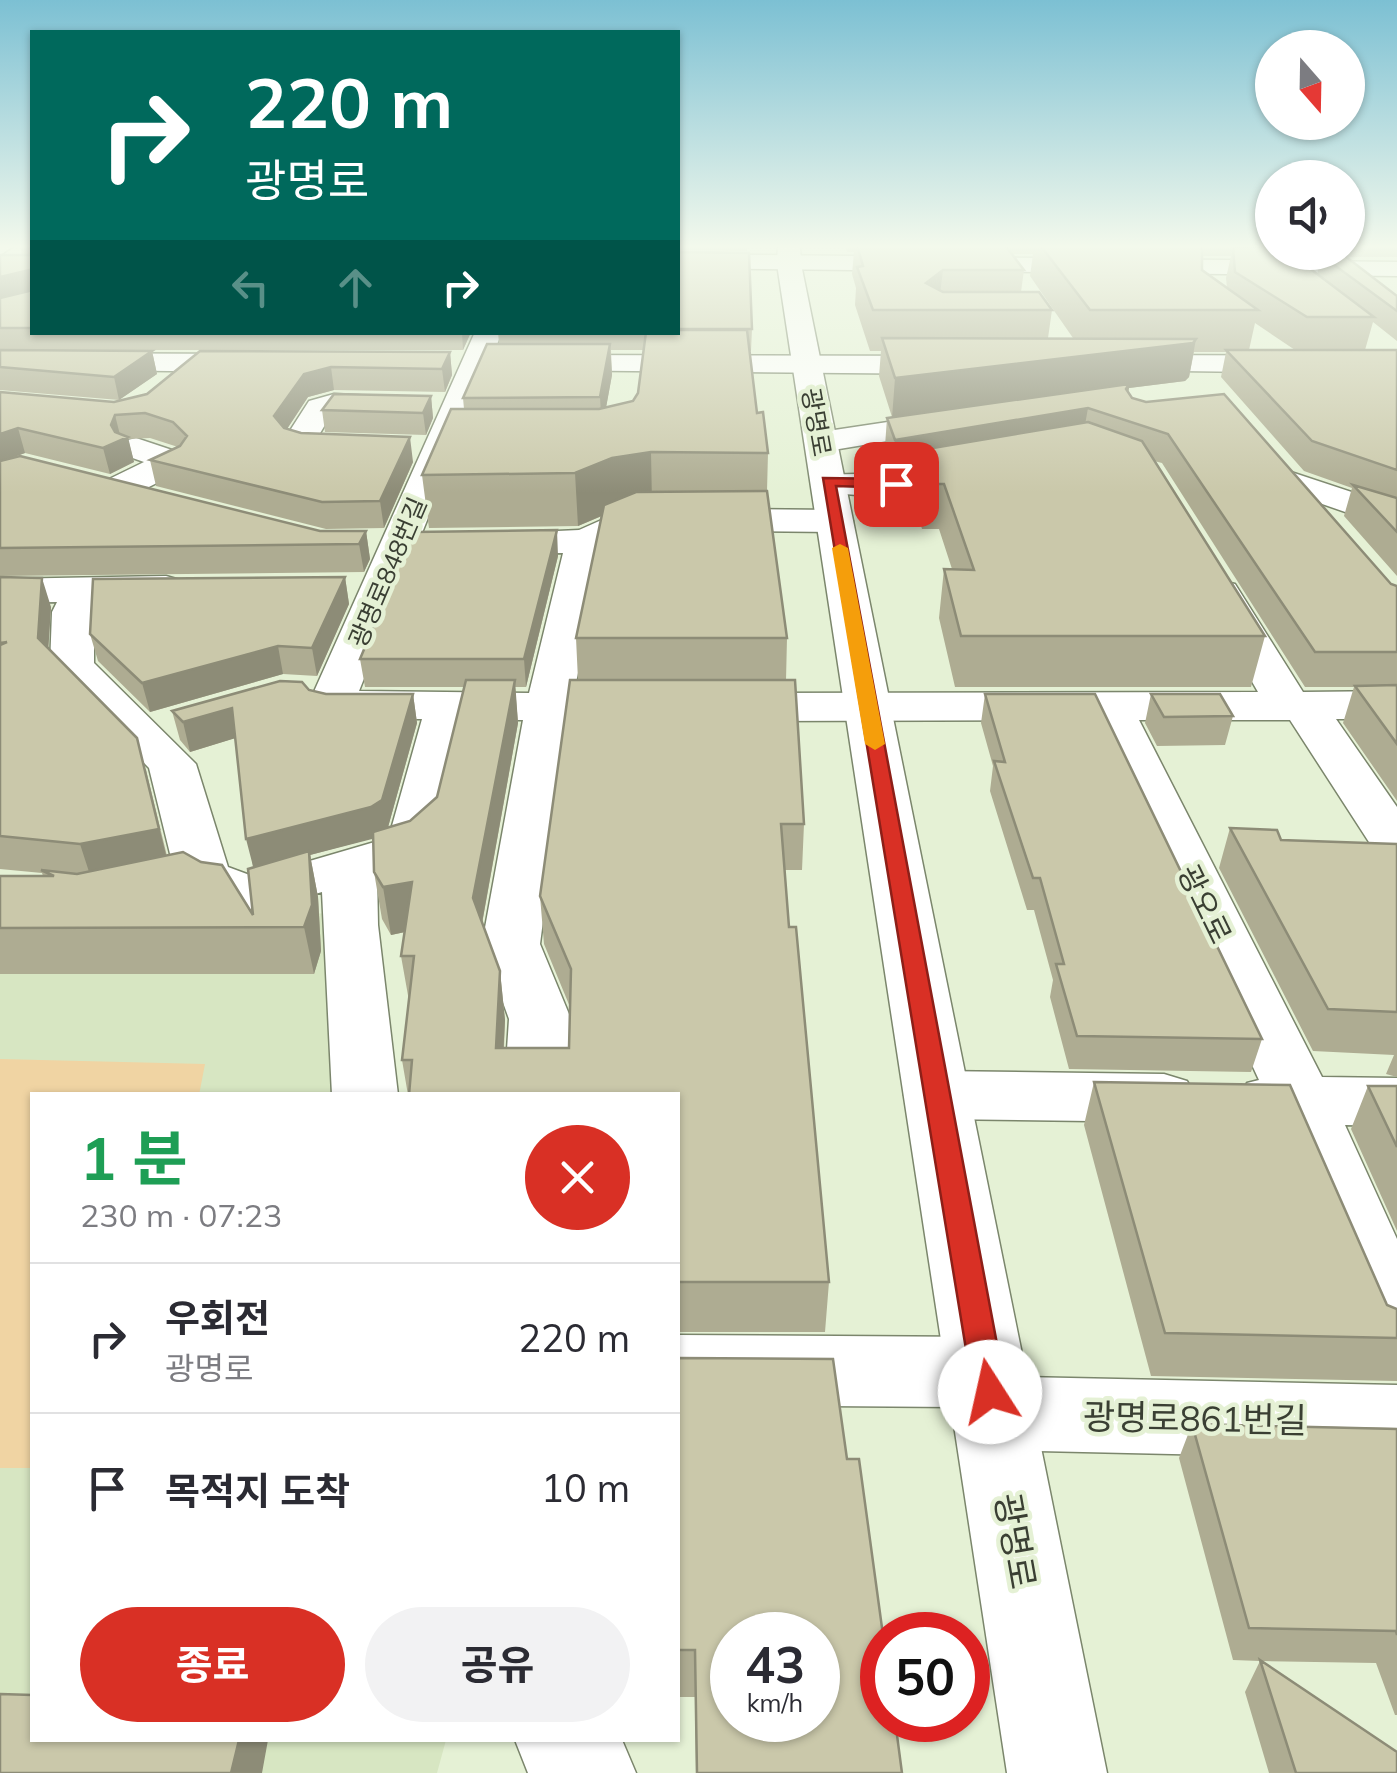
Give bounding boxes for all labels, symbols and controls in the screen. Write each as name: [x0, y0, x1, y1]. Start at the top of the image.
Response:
north arrow: [1255, 30, 1365, 140]
map controls: [1255, 30, 1365, 270]
text: 220 m: [245, 58, 453, 146]
icon: right: [80, 70, 210, 200]
text: 광명로: [245, 152, 369, 208]
button: sound: [1255, 160, 1365, 270]
icon: left: [223, 260, 278, 315]
icon: ahead: [328, 260, 383, 315]
icon: right: [433, 260, 488, 315]
street label: 광명로: [796, 385, 838, 459]
pin: [854, 442, 939, 527]
icon: arrive: [869, 457, 924, 512]
street label: 광명로848번길: [341, 492, 433, 652]
street label: 광오로: [1170, 858, 1240, 950]
text: 1 분: [80, 1120, 188, 1195]
button: close: [525, 1125, 630, 1230]
text: 230 m · 07:23: [80, 1195, 282, 1235]
text: 우회전: [165, 1294, 270, 1342]
icon: right: [80, 1311, 135, 1366]
text: 220 m: [518, 1314, 630, 1362]
position arrow: [938, 1340, 1042, 1444]
text: 광명로: [165, 1348, 253, 1388]
street label: 광명로861번길: [1083, 1394, 1307, 1442]
icon: arrive: [80, 1461, 135, 1516]
text: 10 m: [541, 1464, 630, 1512]
text: 목적지 도착: [165, 1467, 350, 1515]
street label: 광명로: [986, 1490, 1046, 1592]
button: 종료: [80, 1607, 345, 1722]
button: 공유: [365, 1607, 630, 1722]
speed limit sign: 50: [860, 1612, 990, 1742]
text: 43: [745, 1633, 805, 1696]
text: km/h: [747, 1687, 803, 1718]

